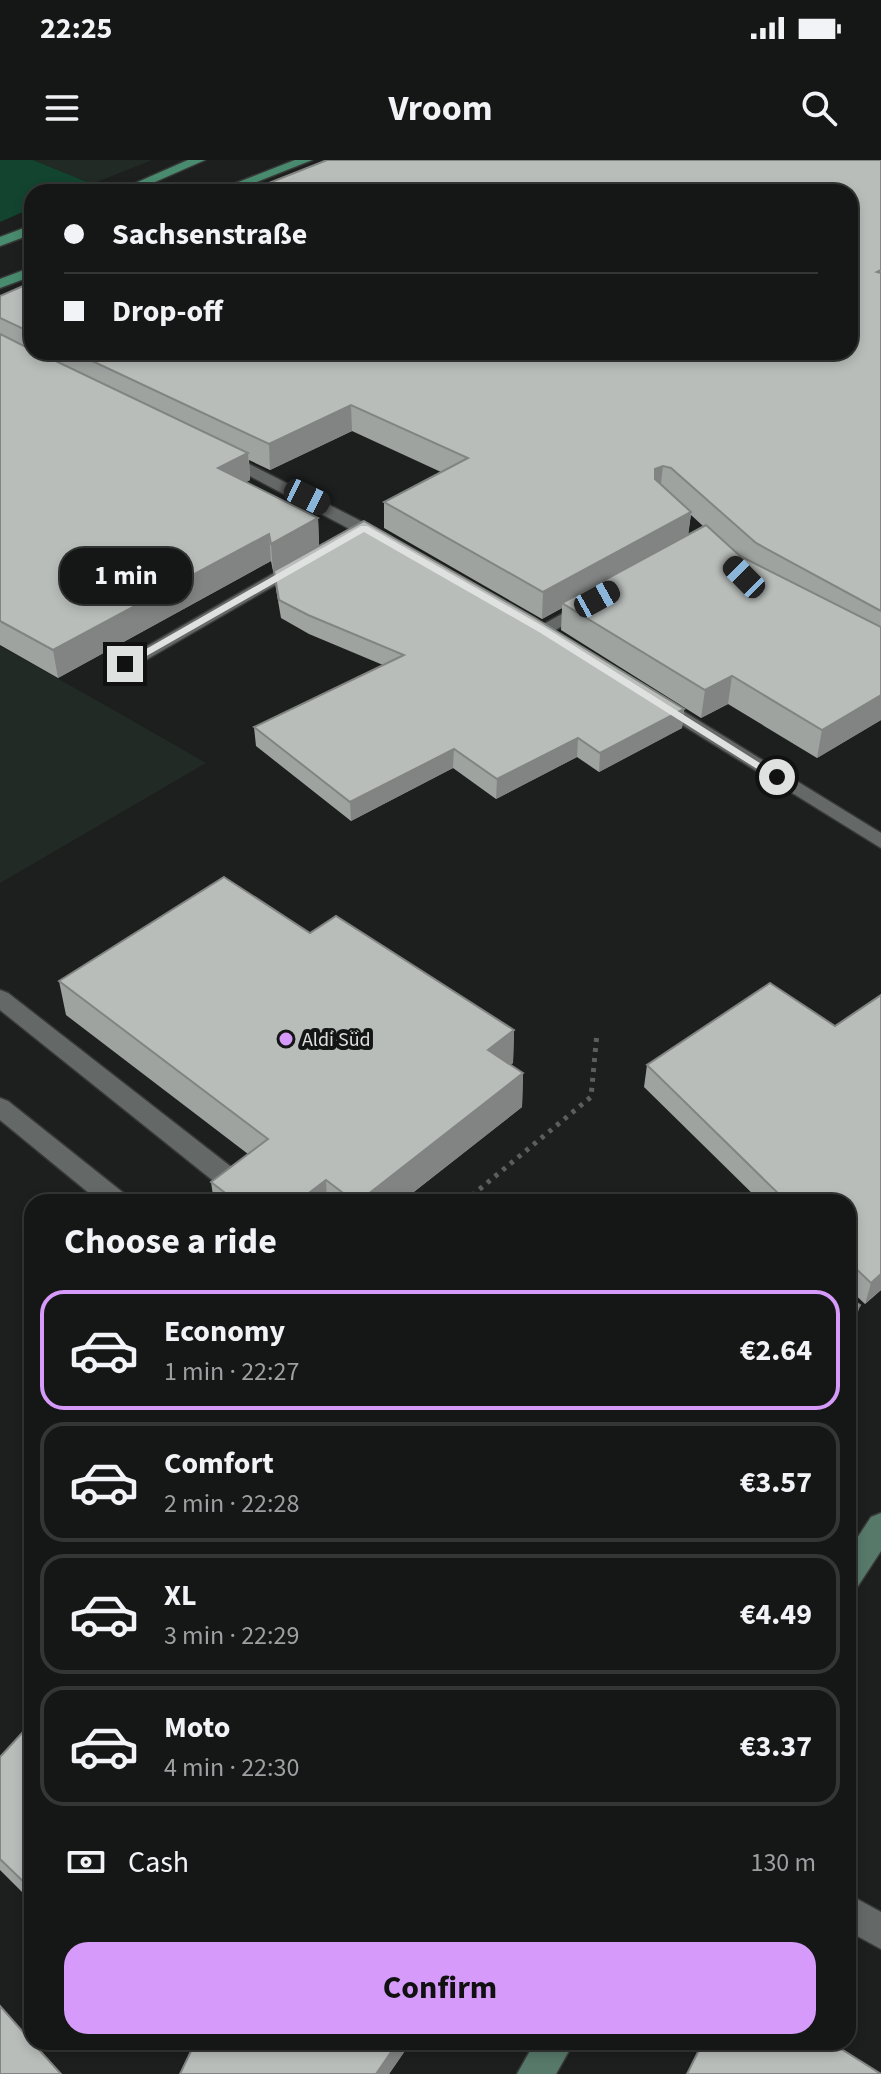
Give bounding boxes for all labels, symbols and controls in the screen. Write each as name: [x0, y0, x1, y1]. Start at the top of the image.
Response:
text: 22:25: [40, 7, 112, 50]
text: Vroom: [388, 83, 493, 134]
icon: menu: [40, 86, 84, 130]
icon: search: [797, 86, 841, 130]
text: Sachsenstraße: [112, 213, 307, 256]
text: Drop-off: [112, 290, 223, 333]
car: [280, 476, 334, 518]
callout: 1 min: [59, 548, 191, 604]
car: [719, 552, 769, 602]
text: 1 min: [94, 557, 158, 594]
car: [570, 577, 624, 621]
route end: [107, 646, 143, 682]
route start: [759, 759, 795, 795]
place label: Aldi Süd: [302, 1026, 371, 1054]
marker: Aldi Süd: [277, 1030, 295, 1048]
text: Choose a ride: [64, 1216, 277, 1267]
text: Economy: [164, 1310, 285, 1353]
icon: car: [68, 1314, 140, 1386]
text: €2.64: [740, 1329, 812, 1372]
text: 1 min · 22:27: [164, 1353, 299, 1390]
text: Comfort: [164, 1442, 274, 1485]
icon: car: [68, 1446, 140, 1518]
text: €3.57: [740, 1461, 812, 1504]
text: 2 min · 22:28: [164, 1485, 299, 1522]
text: XL: [164, 1574, 197, 1617]
icon: car: [68, 1578, 140, 1650]
text: €4.49: [740, 1593, 812, 1636]
text: 3 min · 22:29: [164, 1617, 299, 1654]
text: Moto: [164, 1706, 230, 1749]
icon: car: [68, 1710, 140, 1782]
text: €3.37: [740, 1725, 812, 1768]
text: 4 min · 22:30: [164, 1749, 299, 1786]
icon: cash: [64, 1840, 108, 1884]
text: Cash: [128, 1841, 189, 1884]
text: 130 m: [750, 1844, 816, 1881]
button: Confirm: [64, 1942, 816, 2034]

